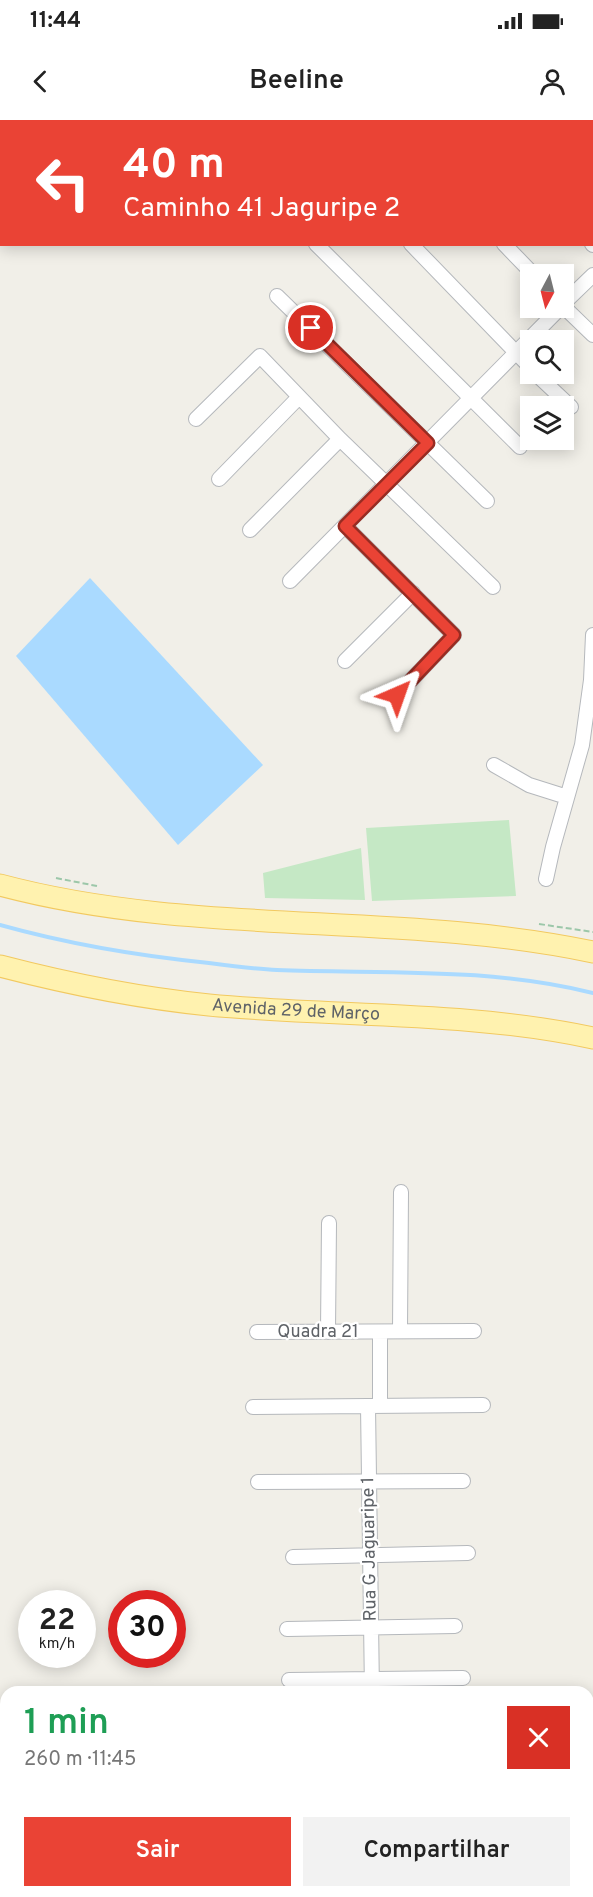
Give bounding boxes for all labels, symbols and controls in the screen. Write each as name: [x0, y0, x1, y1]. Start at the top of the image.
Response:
text: 11:44: [30, 8, 81, 35]
text: Beeline: [249, 64, 344, 98]
icon: back: [24, 65, 57, 98]
icon: person: [536, 65, 569, 98]
text: 40 m: [123, 140, 225, 193]
icon: left: [24, 144, 102, 222]
text: Caminho 41 Jaguripe 2: [123, 192, 400, 226]
north arrow: [520, 264, 574, 318]
map controls: [520, 264, 574, 450]
pin: [285, 302, 336, 353]
icon: arrive: [294, 311, 327, 344]
button: search: [520, 330, 574, 384]
button: layers: [520, 396, 574, 450]
position arrow: [365, 663, 429, 727]
street label: Avenida 29 de Março: [211, 994, 381, 1026]
street label: Quadra 21: [277, 1321, 359, 1344]
street label: Rua G Jaguaripe 1: [357, 1477, 383, 1621]
speed limit sign: 30: [108, 1590, 186, 1668]
text: 22: [39, 1603, 75, 1640]
text: km/h: [39, 1635, 75, 1654]
text: 1 min: [24, 1701, 109, 1747]
button: close: [507, 1706, 570, 1769]
text: 260 m · 11:45: [24, 1747, 136, 1773]
button: Sair: [24, 1817, 291, 1886]
button: Compartilhar: [303, 1817, 570, 1886]

